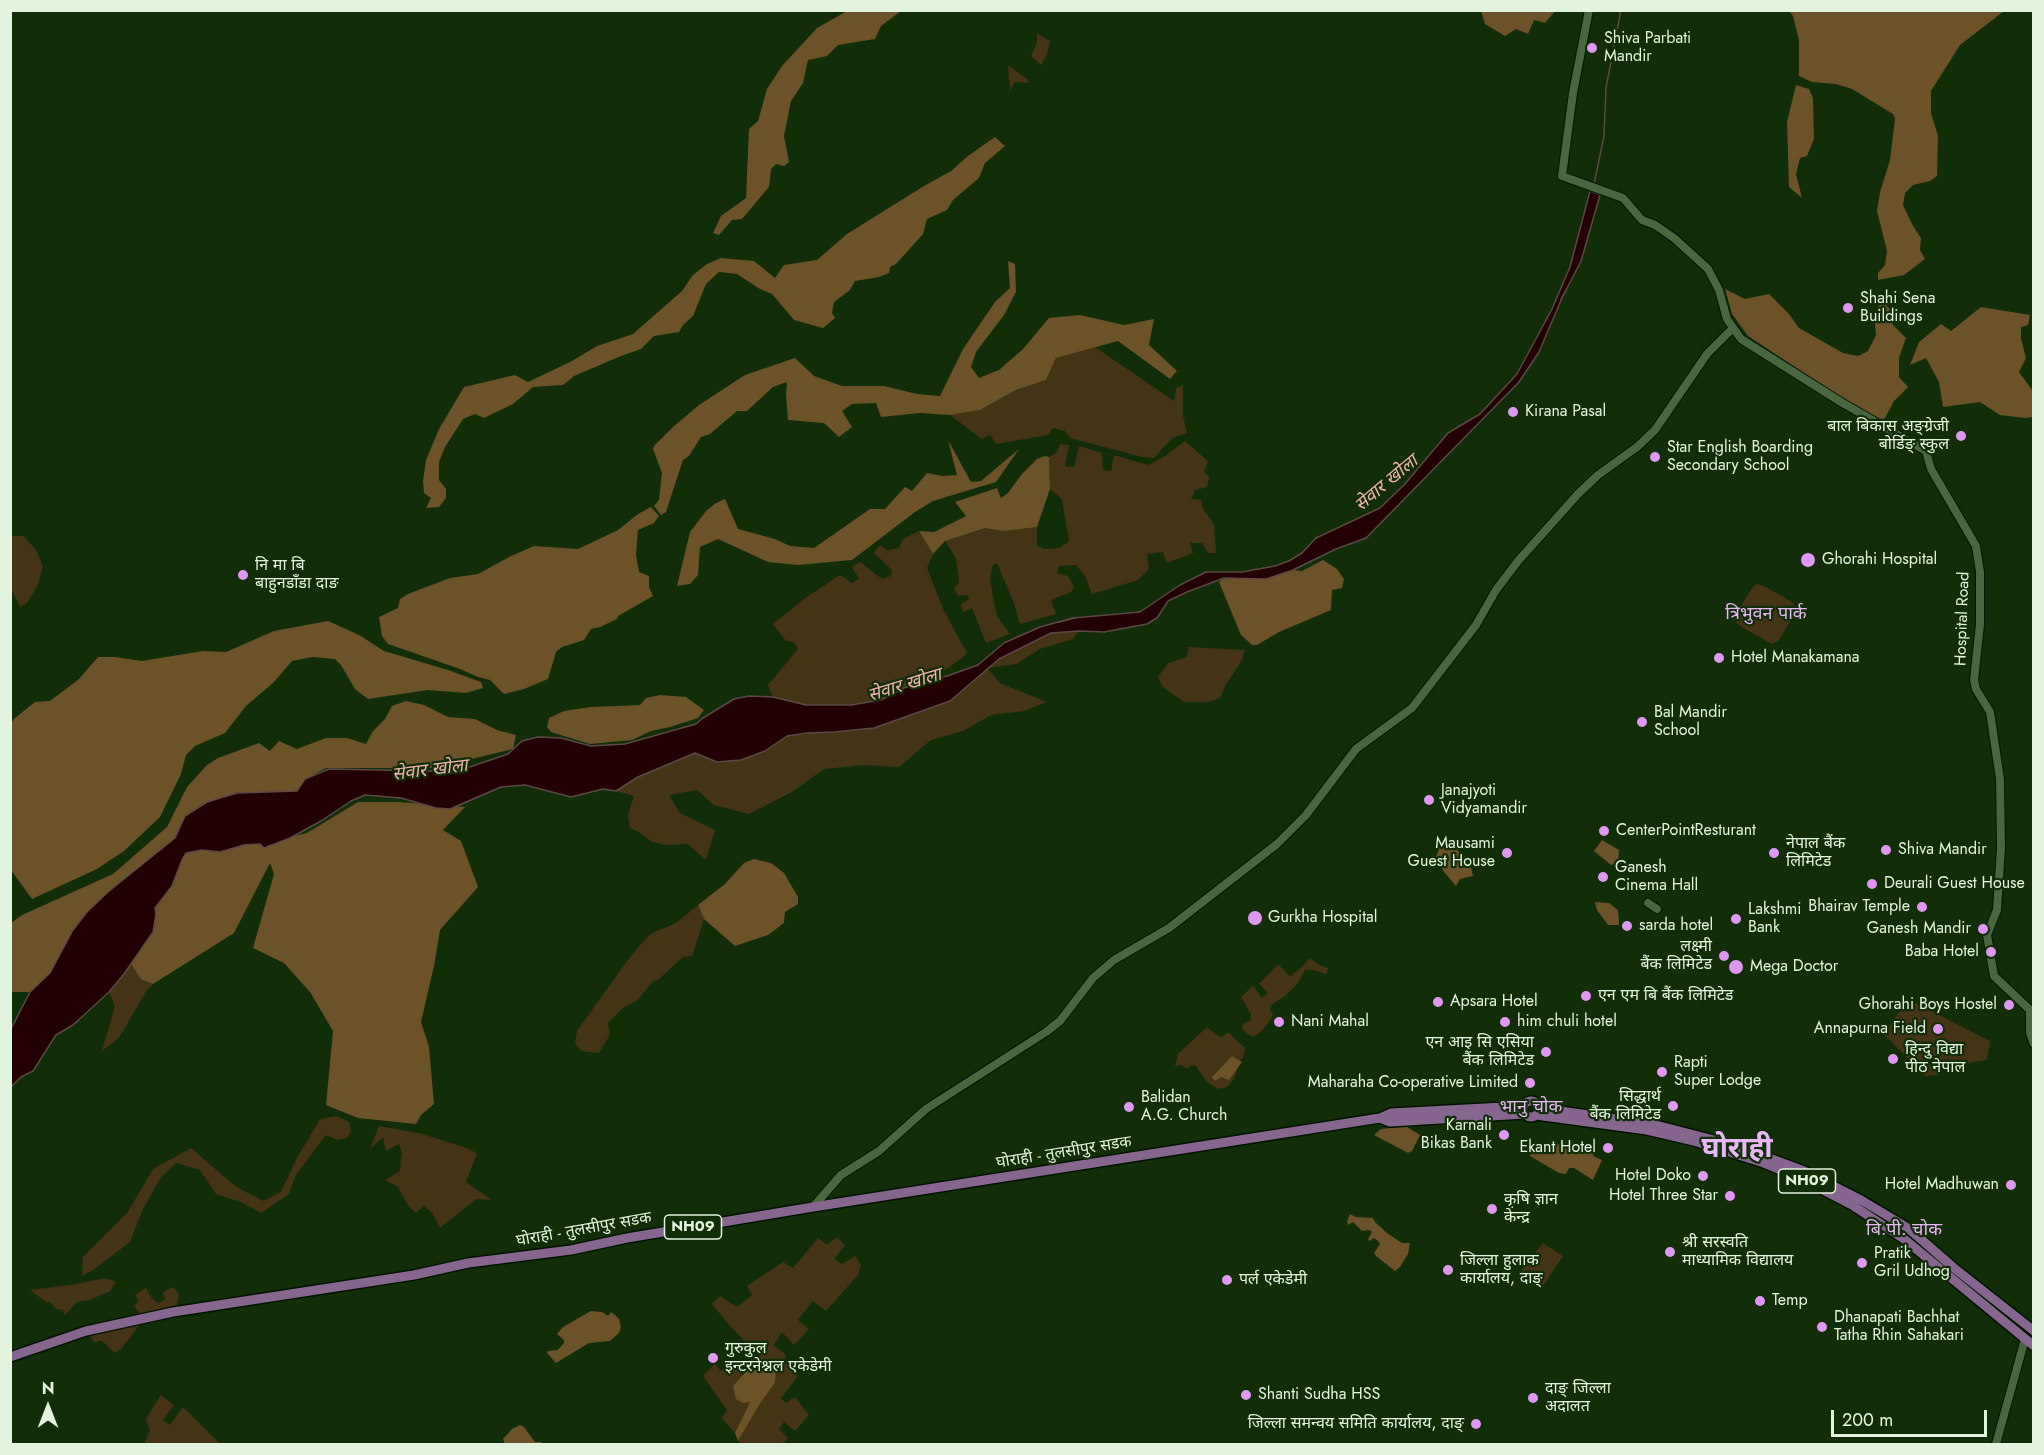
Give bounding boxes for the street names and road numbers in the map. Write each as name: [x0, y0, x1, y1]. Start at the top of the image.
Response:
street label: Hospital Road: [1952, 571, 1974, 667]
street label: घोराही - तुलसीपुर सडक: [995, 1133, 1133, 1173]
road number: NH09: [1778, 1169, 1836, 1193]
street label: घोराही - तुलसीपुर सडक: [515, 1209, 653, 1251]
road number: NH09: [664, 1215, 722, 1239]

